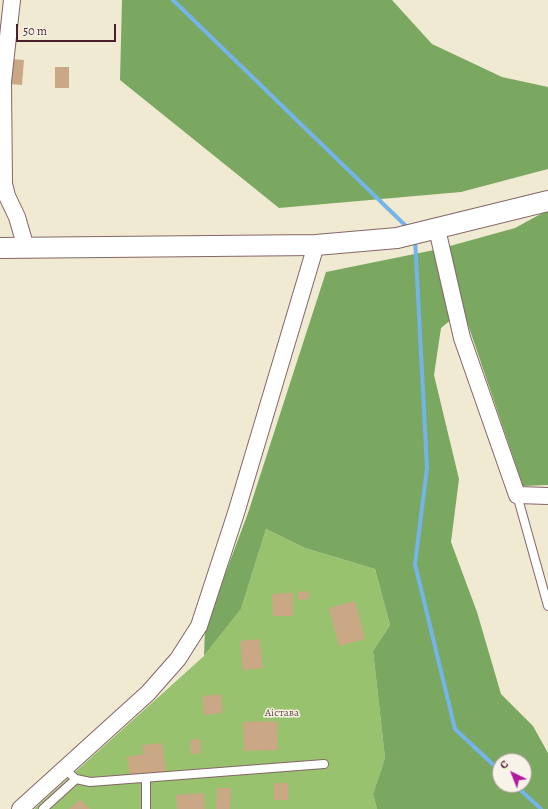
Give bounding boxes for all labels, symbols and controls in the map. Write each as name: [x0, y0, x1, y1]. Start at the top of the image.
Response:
scale bar: [18, 16, 118, 42]
text: 50 m: [23, 23, 47, 39]
park label: Аістава: [265, 706, 299, 720]
north arrow: [492, 753, 532, 793]
text: С: [497, 757, 512, 772]

